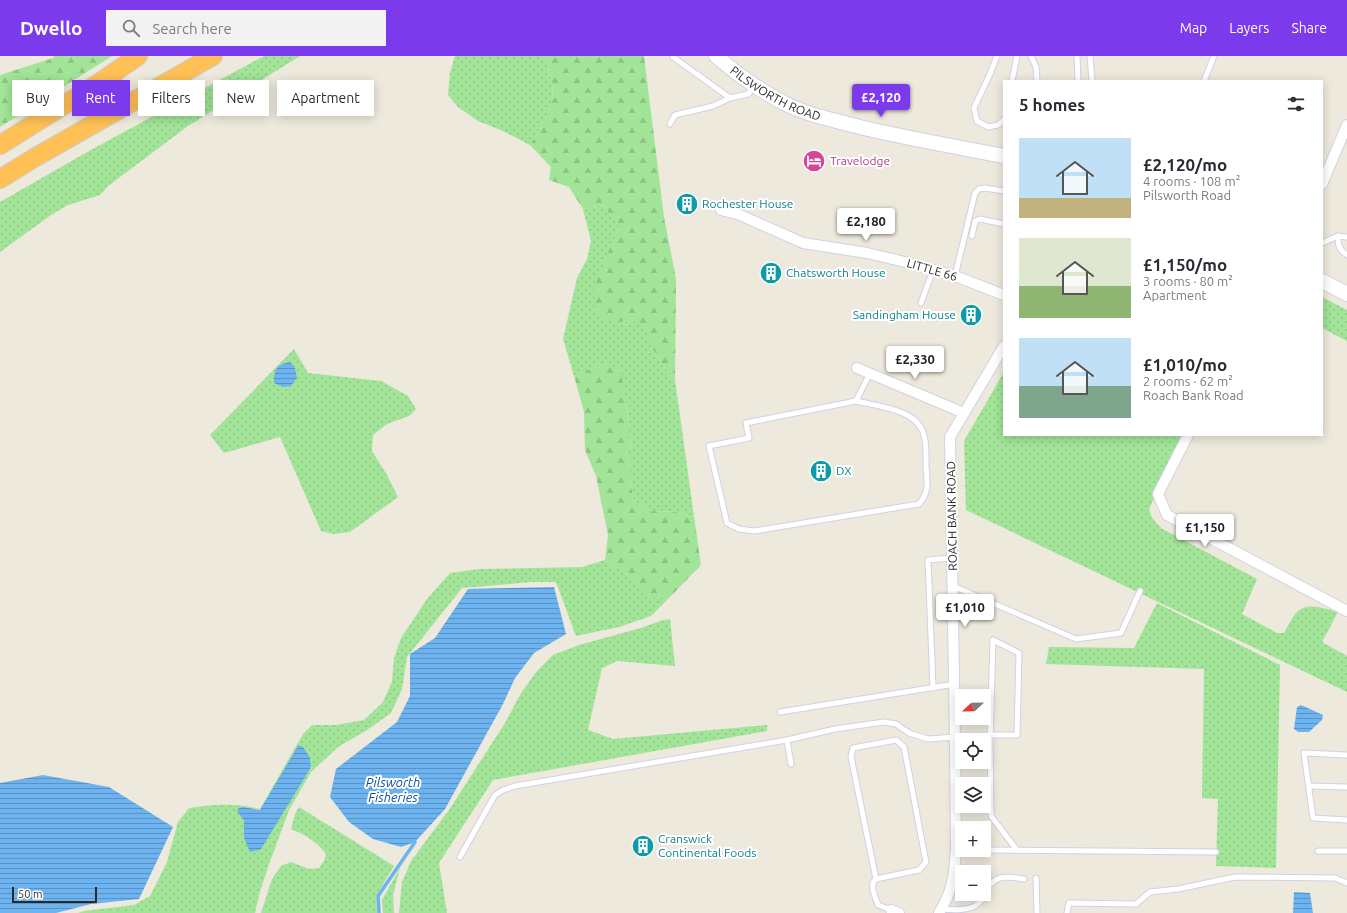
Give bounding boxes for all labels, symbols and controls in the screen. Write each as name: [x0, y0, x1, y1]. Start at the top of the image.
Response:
search box: [106, 10, 386, 46]
text: Dwello: [20, 17, 82, 39]
icon: search: [120, 17, 142, 39]
text: Search here: [152, 20, 232, 37]
text: Map: [1180, 20, 1207, 36]
text: Layers: [1229, 20, 1269, 36]
text: Share: [1291, 20, 1327, 36]
street label: PILSWORTH ROAD: [728, 63, 822, 123]
chip: Buy: [12, 80, 64, 116]
chip: Rent: [72, 80, 130, 116]
chip: Filters: [138, 80, 205, 116]
chip: New: [213, 80, 269, 116]
chip: Apartment: [277, 80, 374, 116]
pin: £2,120: [848, 84, 914, 118]
text: £2,120: [861, 90, 901, 104]
icon: filters: [1285, 93, 1307, 115]
text: 5 homes: [1019, 95, 1085, 114]
hotel icon: Travelodge: [801, 148, 827, 174]
place label: Travelodge: [830, 154, 890, 167]
icon: home: [1051, 154, 1099, 202]
text: £2,120/mo: [1143, 155, 1227, 174]
text: 4 rooms · 108 m²: [1143, 174, 1240, 188]
text: Pilsworth Road: [1143, 188, 1231, 202]
building icon: Rochester House: [674, 191, 700, 217]
place label: Rochester House: [702, 197, 793, 210]
pin: £2,180: [833, 208, 899, 242]
text: £2,180: [846, 214, 886, 228]
icon: home: [1051, 254, 1099, 302]
text: £1,150/mo: [1143, 255, 1227, 274]
street label: LITTLE 66: [905, 256, 959, 283]
building icon: Chatsworth House: [758, 260, 784, 286]
place label: Chatsworth House: [786, 266, 886, 279]
text: 3 rooms · 80 m²: [1143, 274, 1233, 288]
text: Apartment: [1143, 288, 1207, 302]
building icon: Sandingham House: [958, 302, 984, 328]
place label: Sandingham House: [853, 308, 956, 321]
pin: £2,330: [882, 346, 948, 380]
text: £2,330: [895, 352, 935, 366]
icon: home: [1051, 354, 1099, 402]
text: £1,010/mo: [1143, 355, 1227, 374]
text: 2 rooms · 62 m²: [1143, 374, 1233, 388]
text: Roach Bank Road: [1143, 388, 1244, 402]
building icon: DX: [808, 458, 834, 484]
street label: ROACH BANK ROAD: [944, 461, 959, 571]
place label: DX: [836, 464, 852, 477]
pin: £1,150: [1172, 514, 1238, 548]
text: £1,150: [1185, 520, 1225, 534]
pin: £1,010: [932, 594, 998, 628]
text: £1,010: [945, 600, 985, 614]
north arrow: [955, 689, 991, 725]
map controls: [955, 689, 991, 901]
button: locate: [955, 733, 991, 769]
water label: Pilsworth Fisheries: [366, 775, 420, 804]
button: layers: [955, 777, 991, 813]
button: +: [955, 821, 991, 857]
place label: Cranswick Continental Foods: [658, 832, 757, 859]
building icon: Cranswick Continental Foods: [630, 833, 656, 859]
button: −: [955, 865, 991, 901]
scale bar: [12, 885, 97, 904]
text: 50 m: [18, 888, 42, 900]

